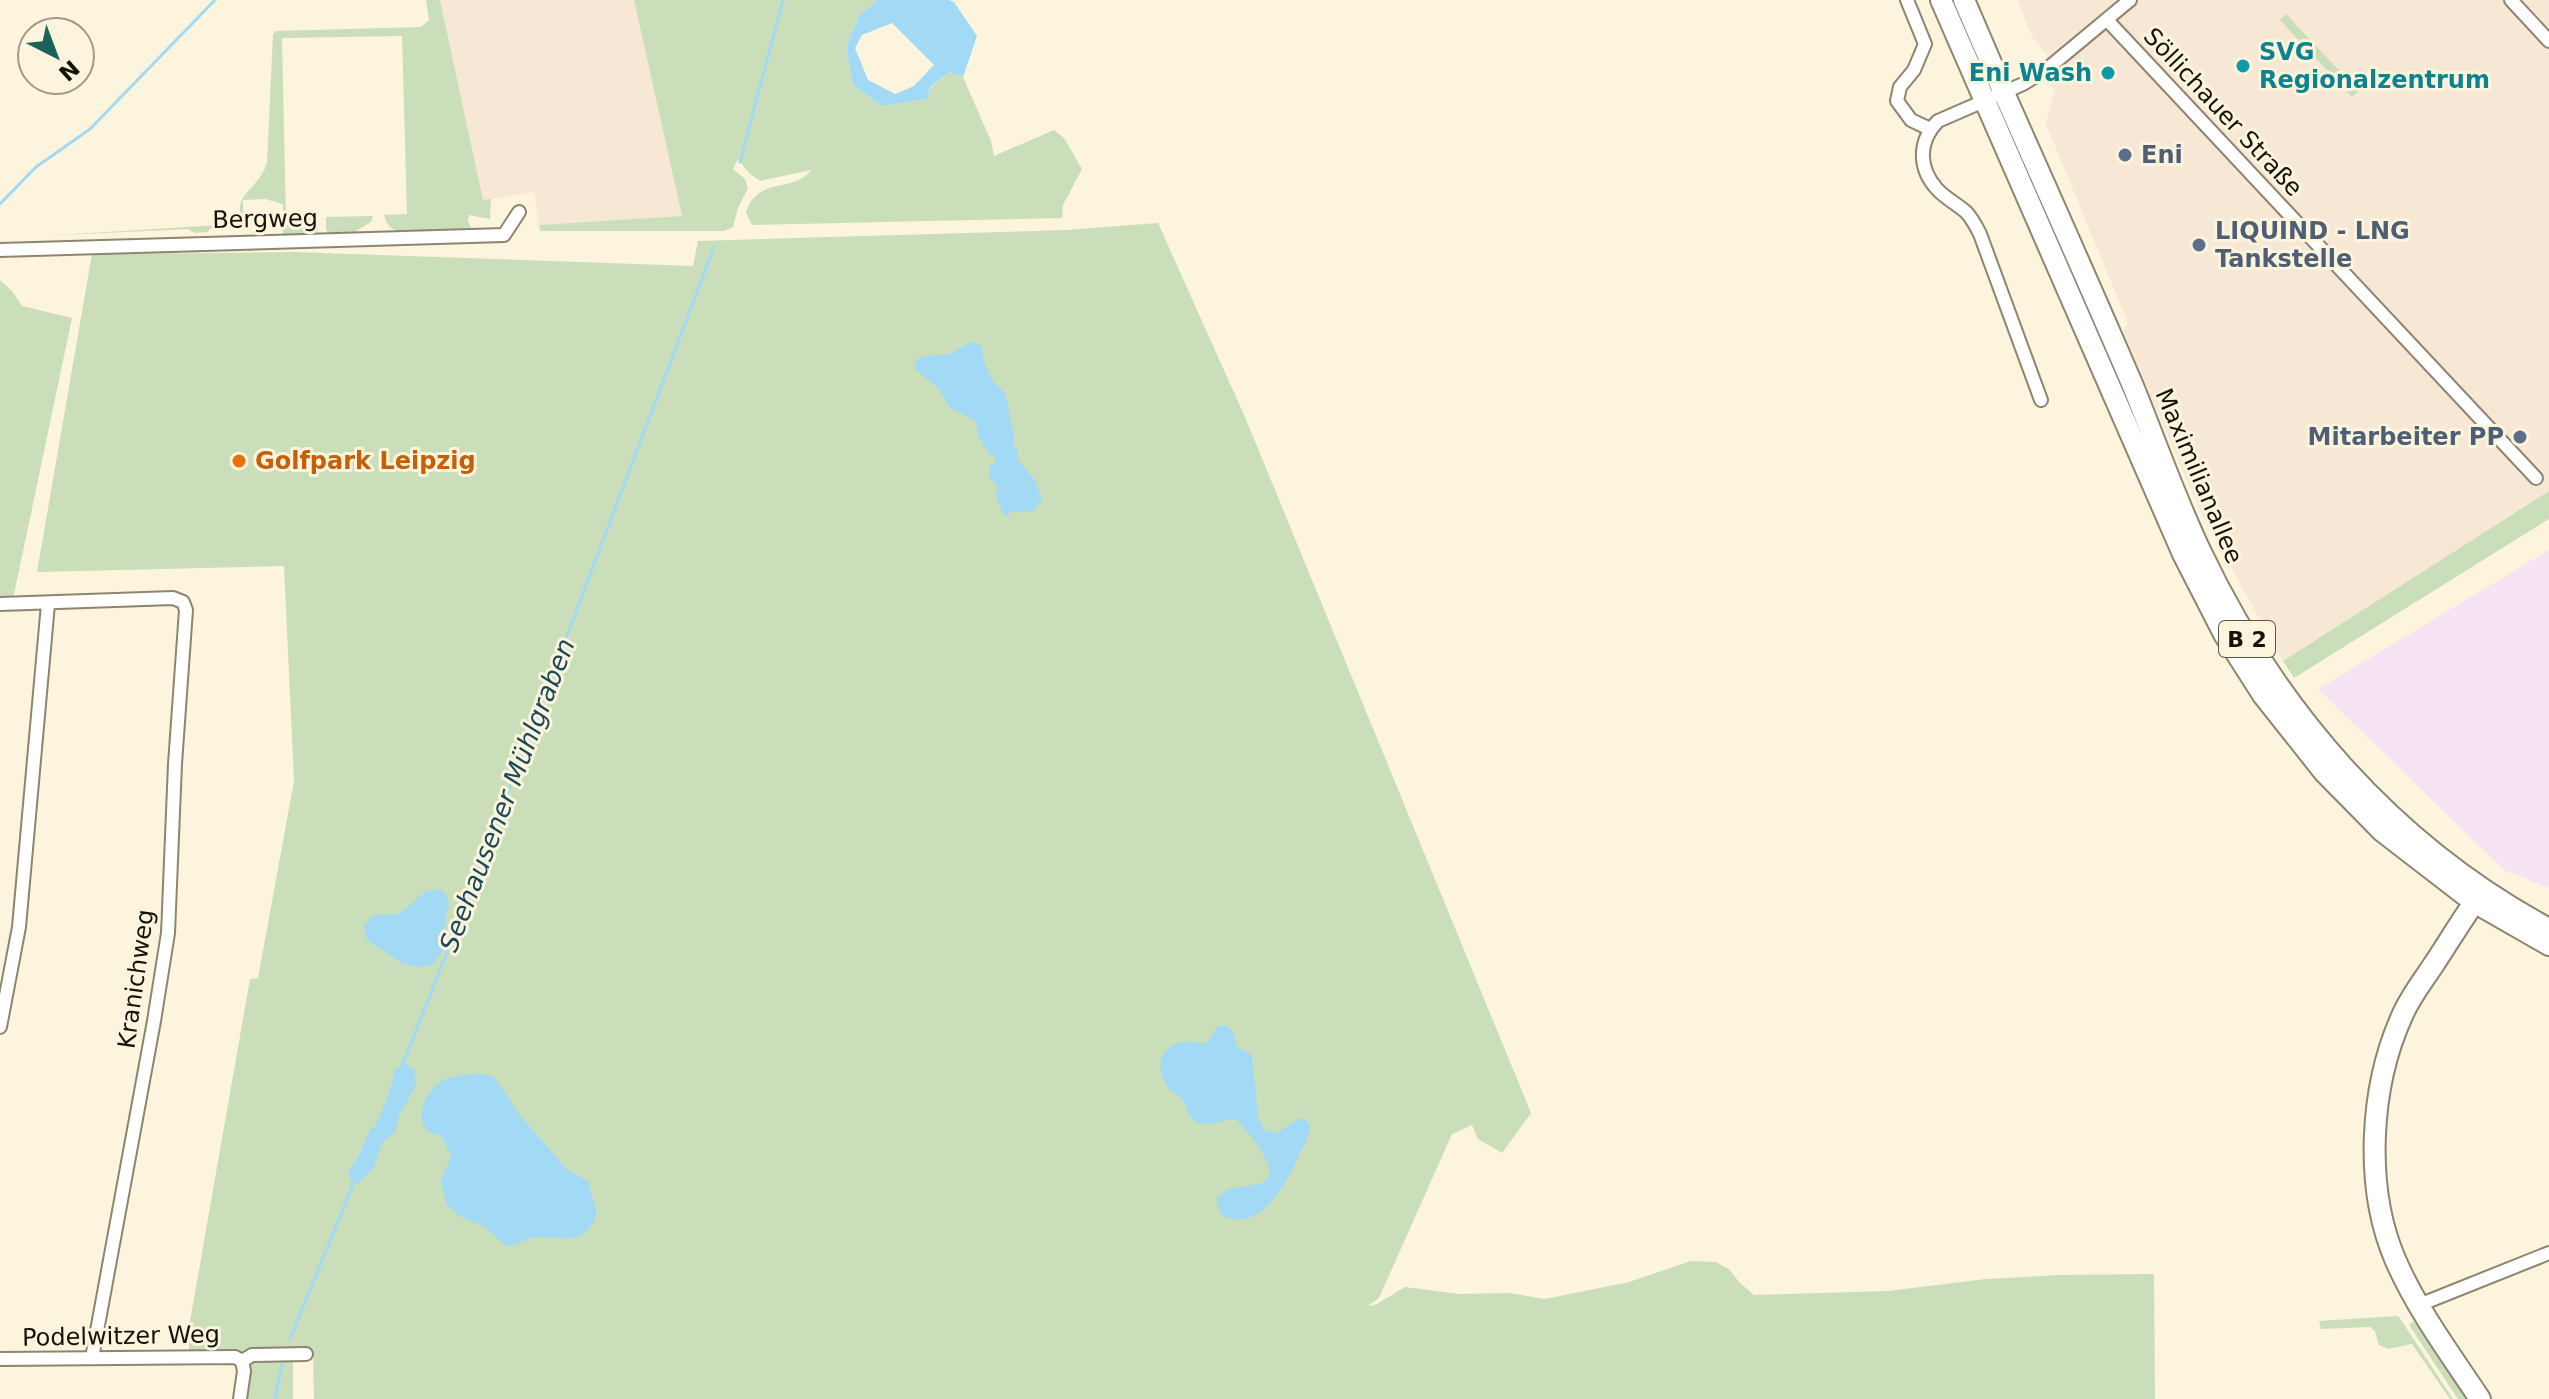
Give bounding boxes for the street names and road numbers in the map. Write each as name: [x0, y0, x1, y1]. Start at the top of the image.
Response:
street label: Söllichauer Straße: [2138, 22, 2308, 202]
street label: Bergweg: [212, 204, 318, 234]
street label: Maximilianallee: [2150, 384, 2248, 568]
road number: B 2: [2219, 621, 2275, 657]
street label: Kranichweg: [112, 908, 160, 1050]
street label: Podelwitzer Weg: [22, 1320, 220, 1352]

